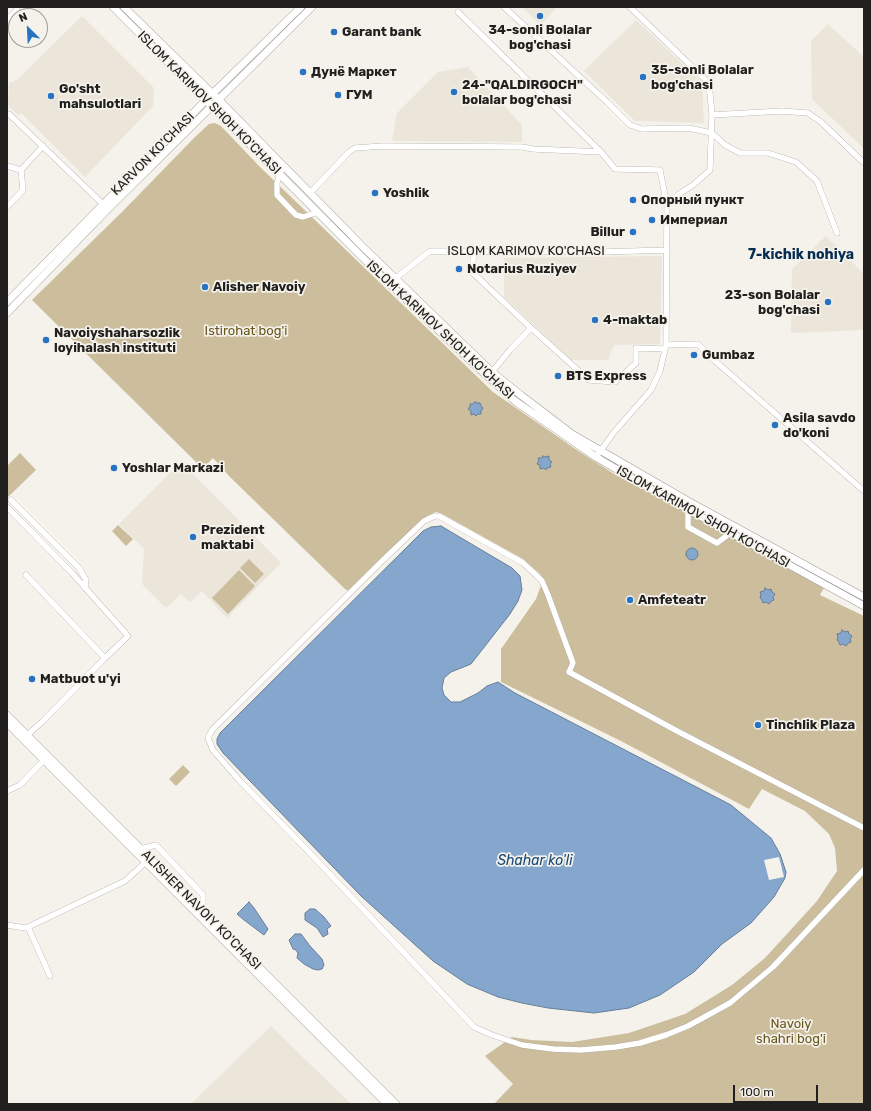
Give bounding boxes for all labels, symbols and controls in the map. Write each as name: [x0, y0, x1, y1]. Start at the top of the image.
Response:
north arrow: [8, 8, 48, 48]
text: N: [17, 10, 30, 25]
marker: 34-sonli Bolalar bog'chasi: [535, 11, 545, 21]
place label: 34-sonli Bolalar bog'chasi: [488, 22, 592, 53]
place label: Garant bank: [342, 24, 421, 40]
marker: Garant bank: [329, 27, 339, 37]
street label: ISLOM KARIMOV SHOH KO'CHASI: [134, 28, 284, 178]
place label: 35-sonli Bolalar bog'chasi: [651, 62, 754, 93]
place label: Дунё Маркет: [311, 64, 397, 80]
marker: Дунё Маркет: [298, 67, 308, 77]
marker: 35-sonli Bolalar bog'chasi: [638, 72, 648, 82]
place label: 24-"QALDIRGOCH" bolalar bog'chasi: [462, 77, 583, 108]
place label: Go'sht mahsulotlari: [59, 81, 141, 112]
place label: ГУМ: [346, 87, 373, 103]
marker: 24-"QALDIRGOCH" bolalar bog'chasi: [449, 87, 459, 97]
marker: ГУМ: [333, 90, 343, 100]
marker: Go'sht mahsulotlari: [46, 91, 56, 101]
street label: KARVON KO'CHASI: [108, 109, 198, 199]
place label: Yoshlik: [383, 185, 429, 201]
marker: Yoshlik: [370, 188, 380, 198]
place label: Опорный пункт: [641, 192, 744, 208]
marker: Опорный пункт: [628, 195, 638, 205]
place label: Империал: [660, 212, 728, 228]
marker: Империал: [647, 215, 657, 225]
place label: Billur: [590, 224, 625, 240]
marker: Billur: [628, 227, 638, 237]
street label: ISLOM KARIMOV KO'CHASI: [447, 243, 605, 259]
district label: 7-kichik nohiya: [748, 247, 854, 263]
street label: ISLOM KARIMOV SHOH KO'CHASI: [363, 257, 517, 403]
place label: Notarius Ruziyev: [467, 261, 577, 277]
marker: Notarius Ruziyev: [454, 264, 464, 274]
place label: Alisher Navoiy: [213, 279, 305, 295]
marker: Alisher Navoiy: [200, 282, 210, 292]
place label: 23-son Bolalar bog'chasi: [725, 287, 820, 318]
marker: 23-son Bolalar bog'chasi: [823, 297, 833, 307]
place label: 4-maktab: [603, 312, 667, 328]
marker: 4-maktab: [590, 315, 600, 325]
park label: Istirohat bog'i: [205, 323, 287, 339]
place label: Navoiyshaharsozlik loyihalash instituti: [54, 325, 180, 356]
marker: Navoiyshaharsozlik loyihalash instituti: [41, 335, 51, 345]
place label: Gumbaz: [702, 347, 755, 363]
marker: Gumbaz: [689, 350, 699, 360]
place label: BTS Express: [566, 368, 647, 384]
marker: BTS Express: [553, 371, 563, 381]
place label: Asila savdo do'koni: [783, 410, 856, 441]
marker: Asila savdo do'koni: [770, 420, 780, 430]
place label: Yoshlar Markazi: [122, 460, 224, 476]
marker: Yoshlar Markazi: [109, 463, 119, 473]
street label: ISLOM KARIMOV SHOH KO'CHASI: [613, 463, 793, 571]
place label: Prezident maktabi: [201, 522, 265, 553]
marker: Prezident maktabi: [188, 532, 198, 542]
place label: Amfeteatr: [638, 592, 706, 608]
marker: Amfeteatr: [625, 595, 635, 605]
place label: Matbuot u'yi: [40, 671, 121, 687]
marker: Matbuot u'yi: [27, 674, 37, 684]
place label: Tinchlik Plaza: [766, 717, 855, 733]
marker: Tinchlik Plaza: [753, 720, 763, 730]
street label: ALISHER NAVOIY KO'CHASI: [138, 847, 264, 973]
water label: Shahar ko'li: [497, 853, 573, 869]
park label: Navoiy shahri bog'i: [756, 1016, 826, 1047]
scale bar: [735, 1077, 820, 1103]
text: 100 m: [740, 1085, 774, 1099]

